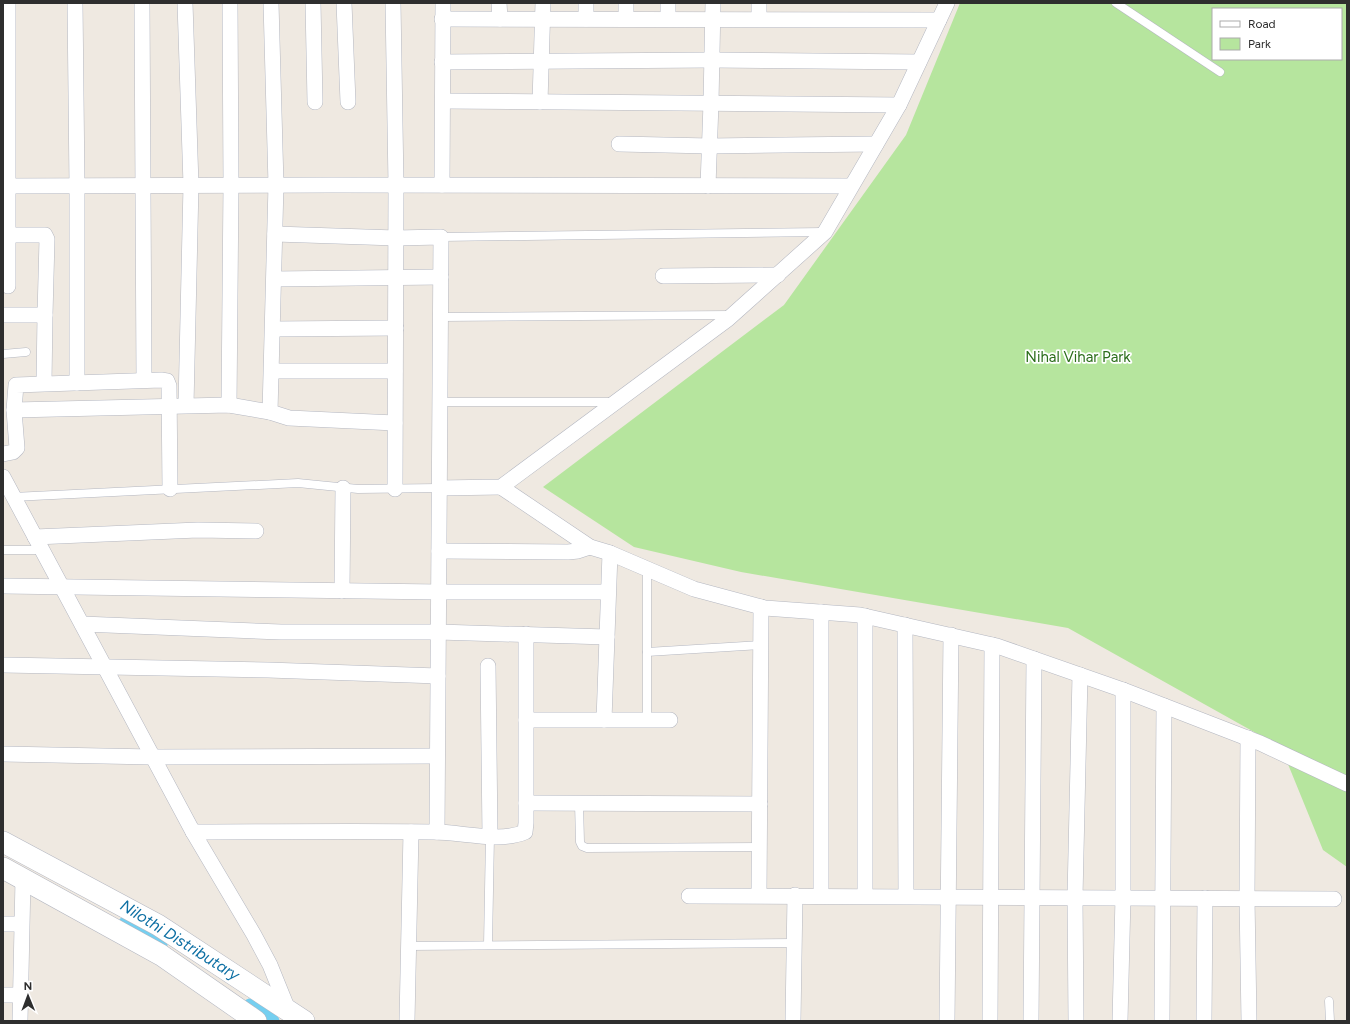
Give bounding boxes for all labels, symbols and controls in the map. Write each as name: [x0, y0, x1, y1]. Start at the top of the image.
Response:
legend: [1212, 8, 1342, 60]
text: Road: [1248, 17, 1276, 31]
text: Park: [1248, 37, 1271, 51]
park label: Nihal Vihar Park: [1025, 348, 1131, 366]
water label: Nilothi Distributary: [117, 896, 244, 985]
north arrow: [8, 976, 48, 1016]
text: N: [23, 980, 32, 993]

